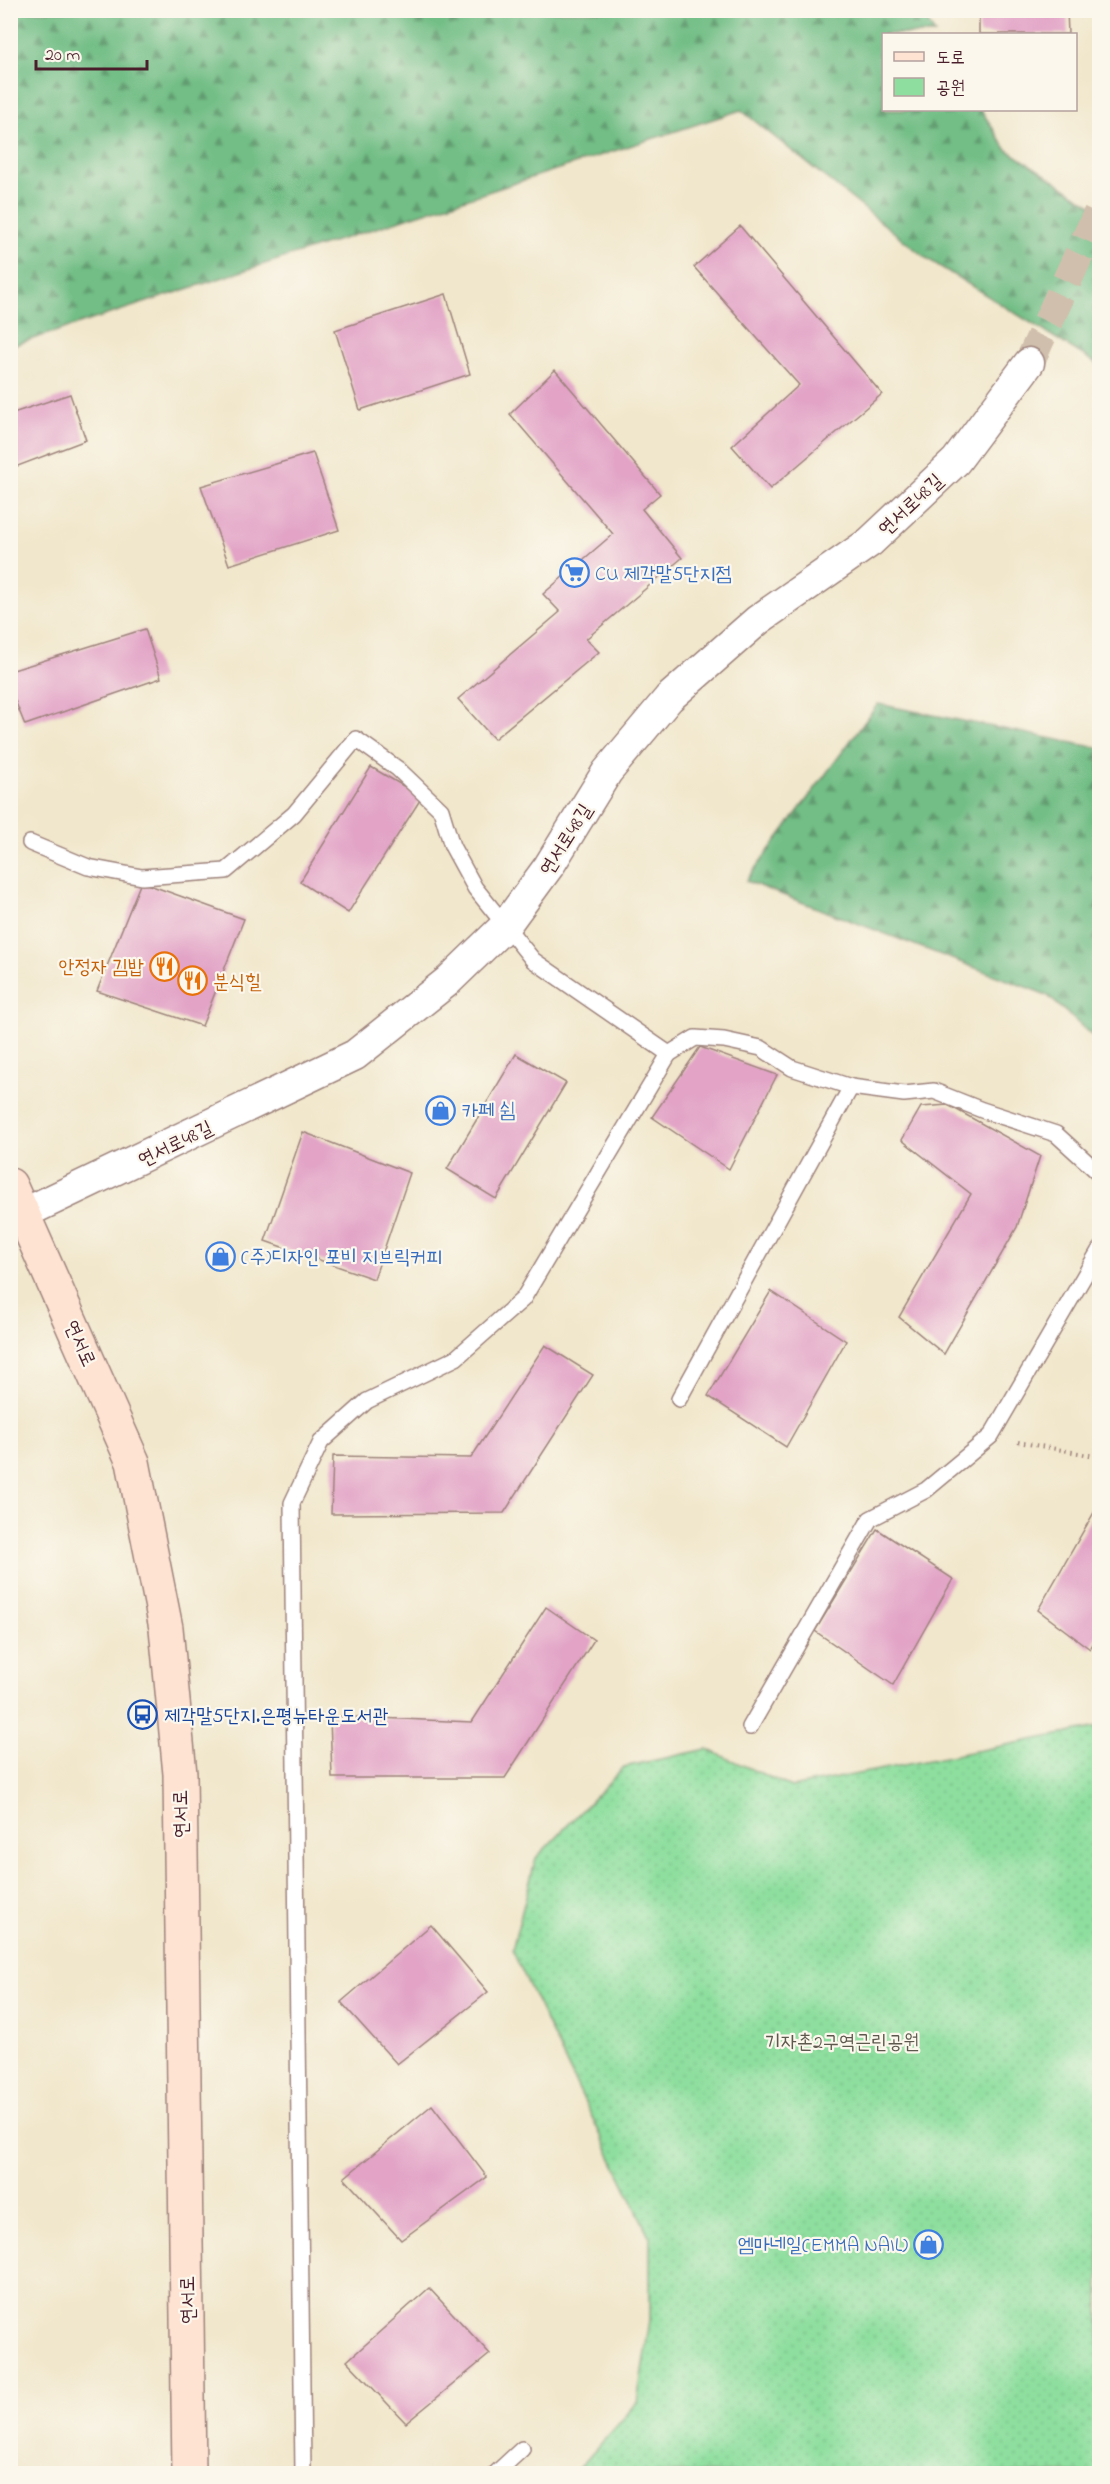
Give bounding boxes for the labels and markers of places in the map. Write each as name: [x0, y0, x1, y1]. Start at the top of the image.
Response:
supermarket icon: CU 제각말5단지점: [558, 557, 590, 589]
place label: CU 제각말5단지점: [595, 561, 732, 590]
restaurant icon: 안정자 김밥: [149, 950, 181, 982]
place label: 안정자 김밥: [59, 954, 144, 983]
restaurant icon: 분식힐: [176, 965, 208, 997]
place label: 분식힐: [213, 969, 262, 998]
shop icon: 카페 쉼: [425, 1094, 457, 1126]
place label: 카페 쉼: [462, 1098, 515, 1127]
shop icon: (주)디자인 포비 지브릭커피: [204, 1240, 236, 1272]
place label: (주)디자인 포비 지브릭커피: [241, 1244, 442, 1273]
bus stop icon: 제각말5단지.은평뉴타운도서관: [127, 1699, 159, 1731]
place label: 제각말5단지.은평뉴타운도서관: [164, 1703, 389, 1732]
shop icon: 엠마네일(EMMA NAIL): [913, 2228, 945, 2260]
place label: 엠마네일(EMMA NAIL): [738, 2232, 908, 2261]

